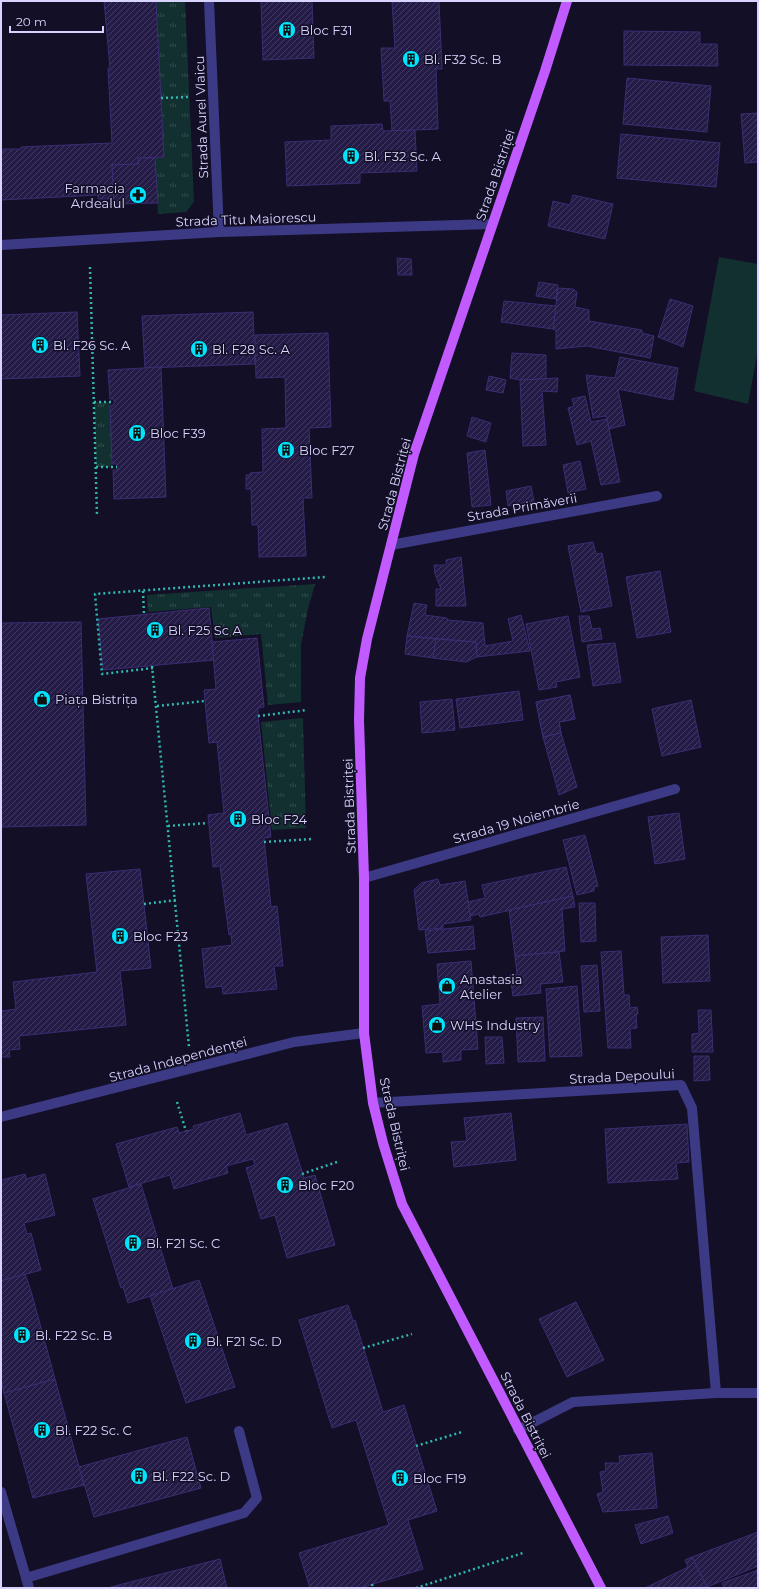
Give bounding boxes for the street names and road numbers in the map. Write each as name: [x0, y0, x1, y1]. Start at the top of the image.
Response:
street label: Strada Aurel Vlaicu: [191, 55, 211, 179]
street label: Strada Bistriței: [472, 127, 520, 223]
street label: Strada Titu Maiorescu: [175, 209, 317, 229]
street label: Strada Bistriței: [374, 436, 416, 533]
street label: Strada Primăverii: [466, 489, 578, 525]
street label: Strada Bistriței: [339, 758, 361, 854]
street label: Strada 19 Noiembrie: [451, 795, 581, 847]
street label: Strada Independenței: [107, 1033, 249, 1087]
street label: Strada Depoului: [569, 1065, 675, 1087]
street label: Strada Bistriței: [375, 1076, 414, 1173]
street label: Strada Bistriței: [495, 1369, 555, 1462]

